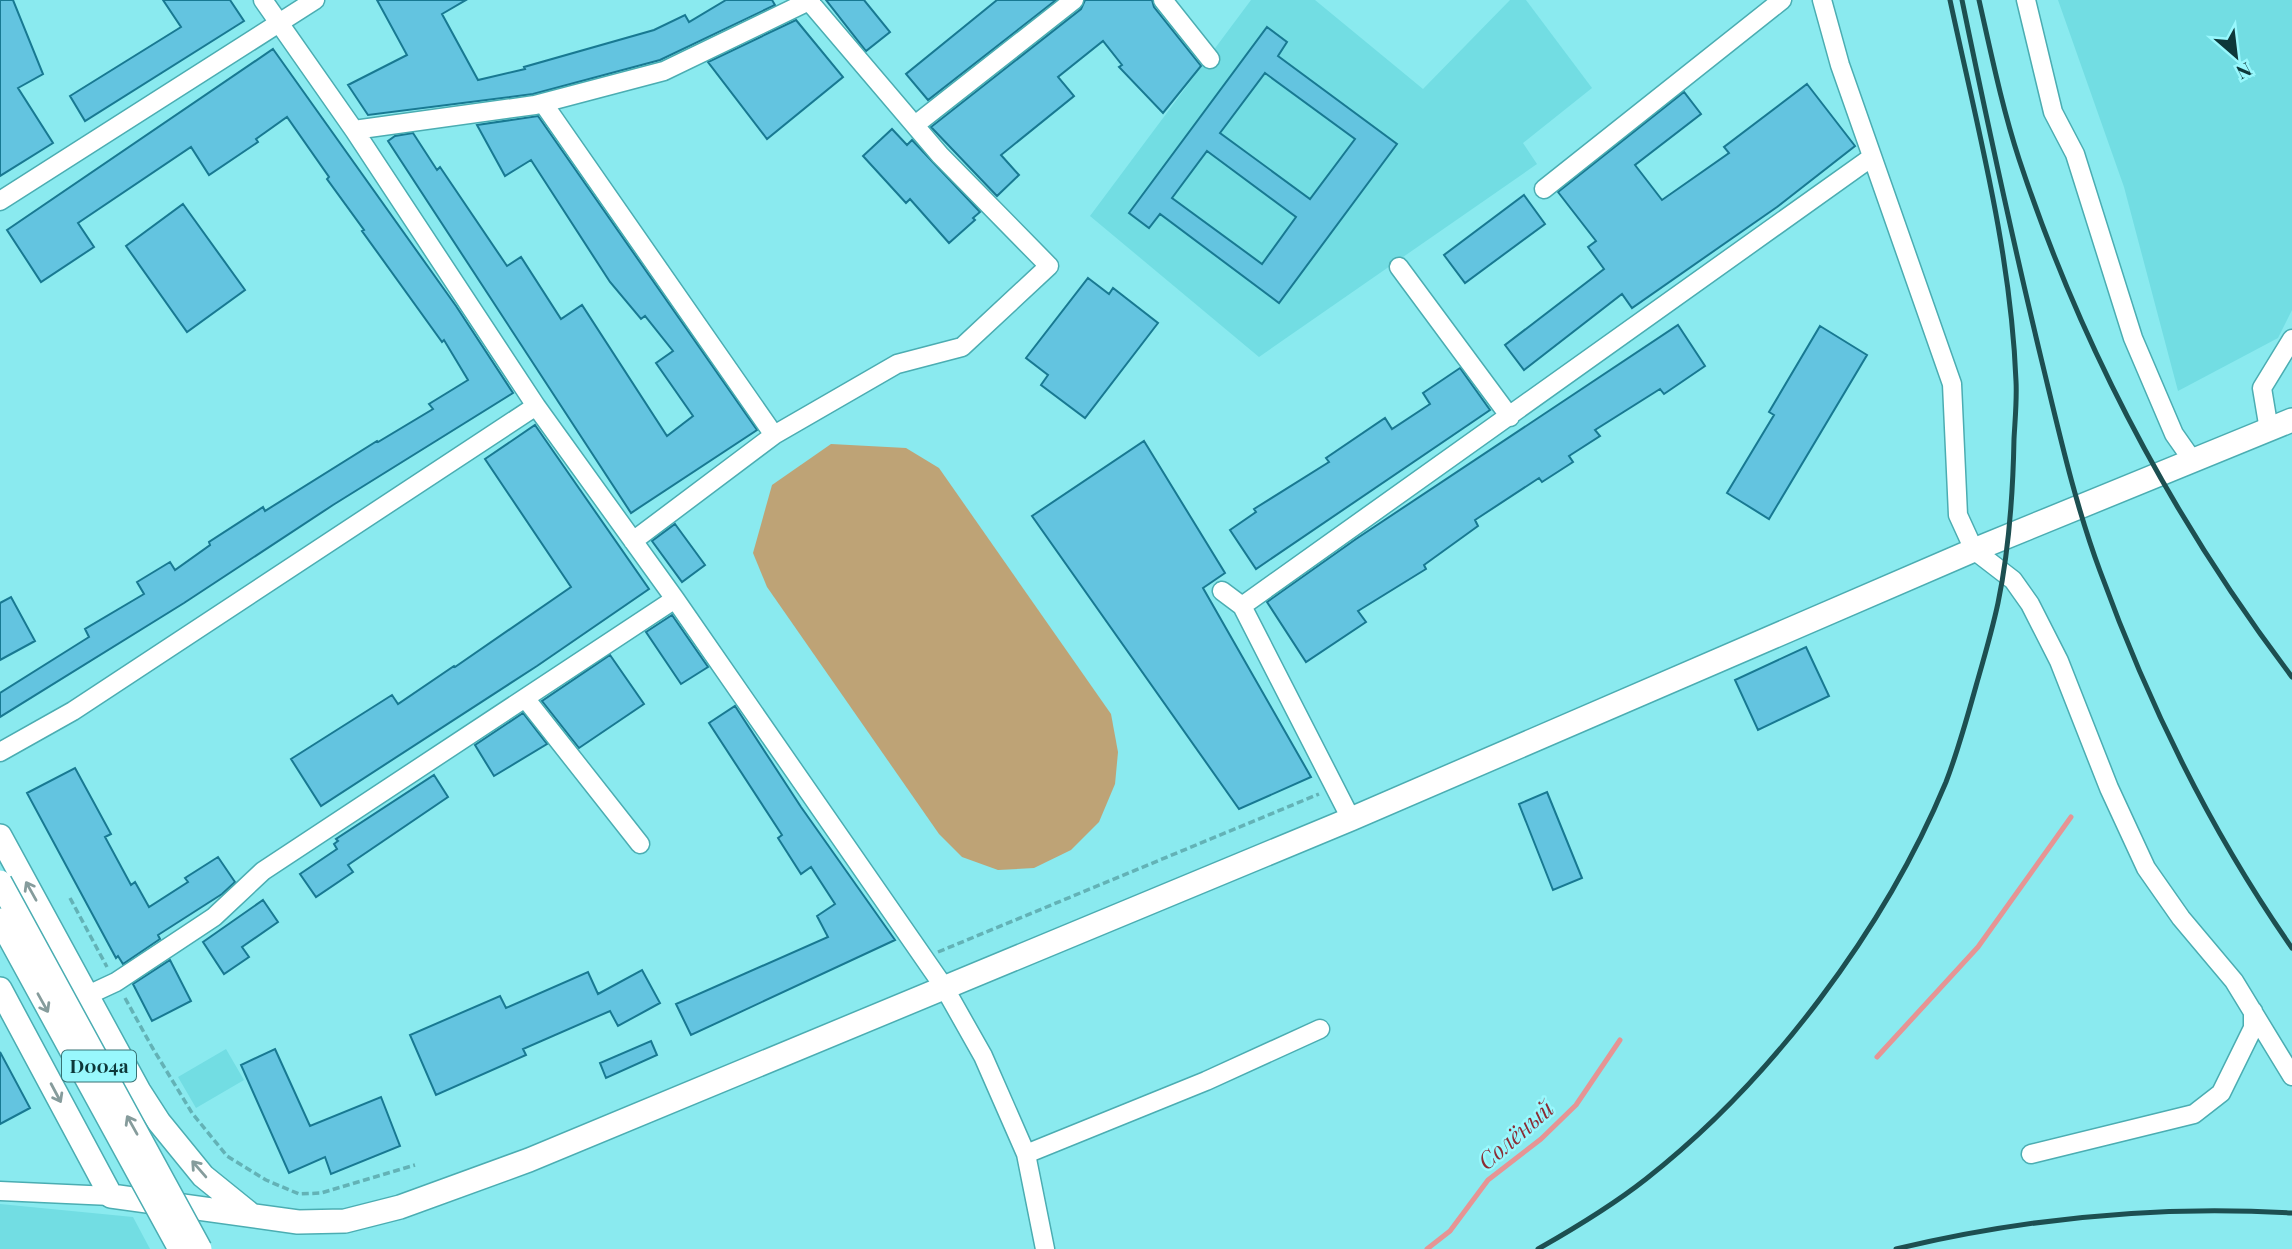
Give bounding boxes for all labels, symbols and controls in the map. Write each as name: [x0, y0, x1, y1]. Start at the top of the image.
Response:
north arrow: [2201, 21, 2271, 91]
text: N: [2232, 57, 2257, 87]
one-way arrow: [24, 882, 38, 902]
one-way arrow: [36, 992, 50, 1012]
road number: D004a: [62, 1050, 136, 1082]
one-way arrow: [49, 1082, 63, 1102]
water label: Солёный: [1470, 1092, 1560, 1176]
one-way arrow: [124, 1115, 138, 1136]
one-way arrow: [191, 1160, 207, 1178]

